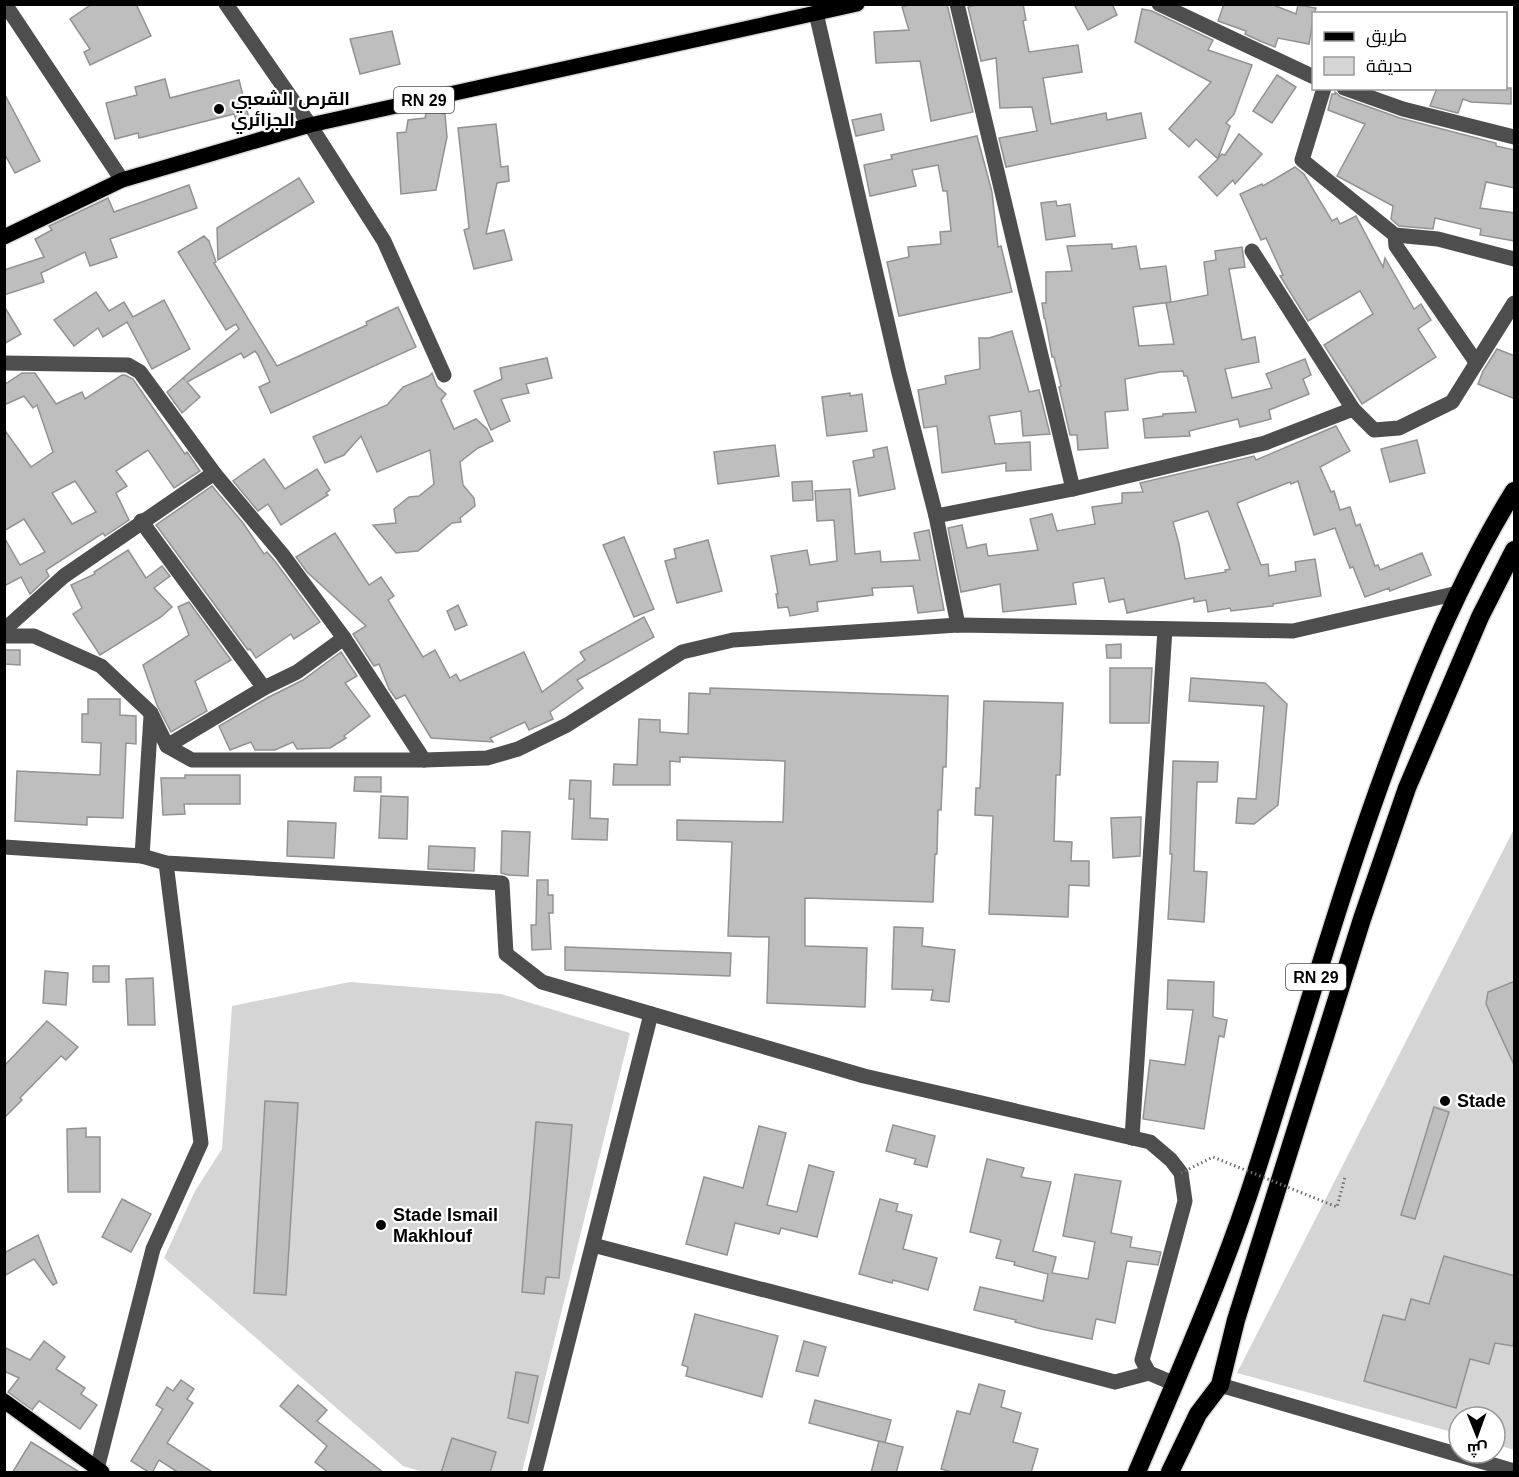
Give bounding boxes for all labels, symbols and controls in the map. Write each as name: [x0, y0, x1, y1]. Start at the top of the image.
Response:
legend: [1312, 12, 1507, 90]
text: طريق: [1366, 26, 1407, 48]
text: حديقة: [1366, 56, 1412, 76]
road number: RN 29: [394, 87, 454, 113]
place label: القرص الشعبي الجزائري: [231, 89, 350, 134]
marker: القرص الشعبي الجزائري: [212, 102, 226, 116]
road number: RN 29: [1286, 964, 1346, 990]
place label: Stade: [1457, 1091, 1506, 1111]
marker: Stade: [1438, 1094, 1452, 1108]
place label: Stade Ismail Makhlouf: [393, 1205, 498, 1246]
marker: Stade Ismail Makhlouf: [374, 1218, 388, 1232]
north arrow: [1447, 1405, 1507, 1465]
text: ش: [1467, 1440, 1488, 1458]

